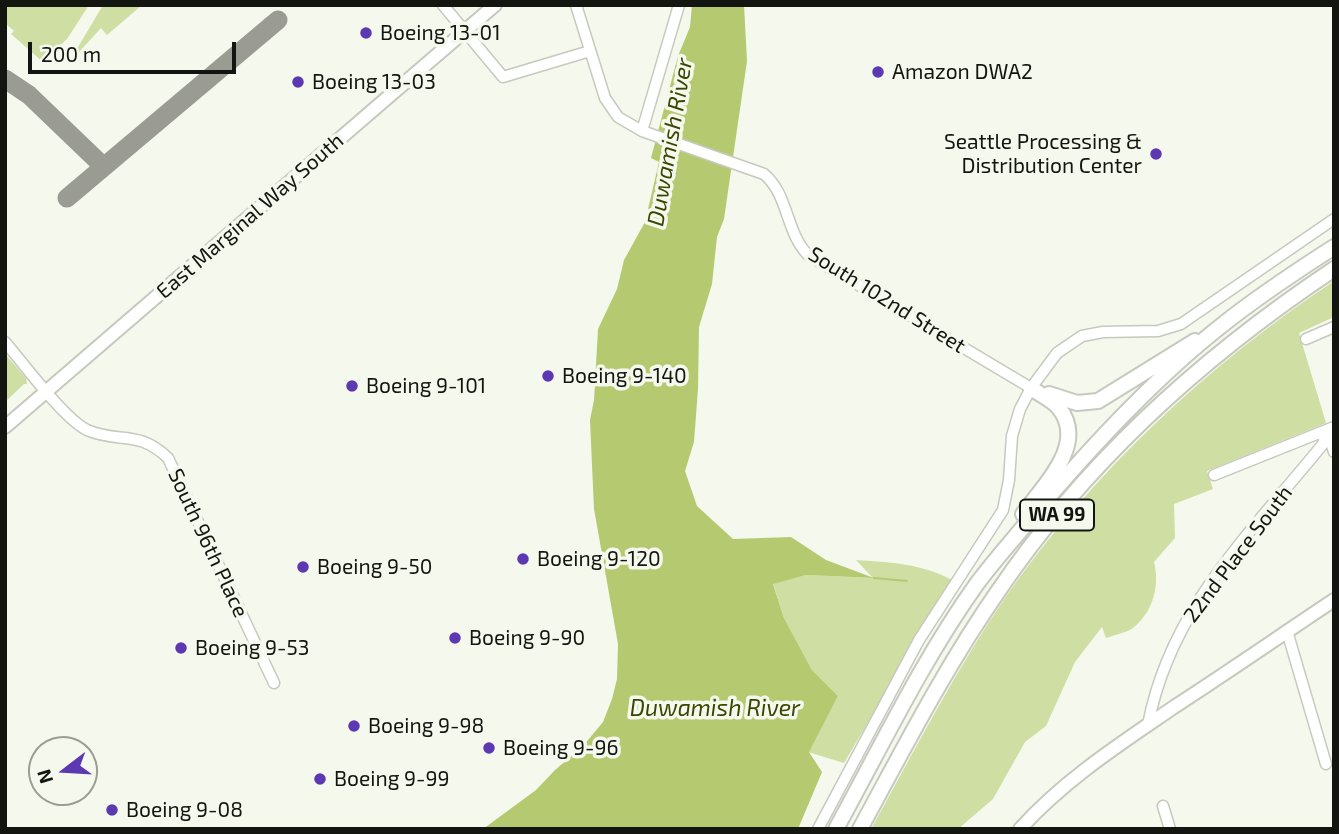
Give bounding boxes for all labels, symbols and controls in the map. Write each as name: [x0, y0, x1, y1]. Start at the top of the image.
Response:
place label: Boeing 13-01: [380, 20, 501, 46]
marker: Boeing 13-01: [358, 25, 374, 41]
scale bar: [32, 28, 240, 72]
text: 200 m: [41, 41, 101, 66]
water label: Duwamish River: [642, 56, 698, 228]
place label: Amazon DWA2: [892, 59, 1033, 85]
marker: Amazon DWA2: [870, 64, 886, 80]
place label: Boeing 13-03: [312, 69, 436, 95]
marker: Boeing 13-03: [290, 74, 306, 90]
street label: East Marginal Way South: [151, 128, 349, 304]
place label: Seattle Processing & Distribution Center: [944, 129, 1142, 179]
marker: Seattle Processing & Distribution Center: [1148, 146, 1164, 162]
street label: South 102nd Street: [804, 241, 970, 359]
place label: Boeing 9-140: [562, 363, 687, 389]
marker: Boeing 9-140: [540, 368, 556, 384]
place label: Boeing 9-101: [366, 373, 486, 399]
marker: Boeing 9-101: [344, 378, 360, 394]
street label: South 96th Place: [163, 465, 253, 621]
street label: 22nd Place South: [1178, 481, 1298, 627]
road number: WA 99: [1020, 500, 1094, 530]
place label: Boeing 9-120: [537, 546, 661, 572]
marker: Boeing 9-120: [515, 551, 531, 567]
place label: Boeing 9-50: [317, 554, 432, 580]
marker: Boeing 9-50: [295, 559, 311, 575]
place label: Boeing 9-90: [469, 625, 585, 651]
marker: Boeing 9-90: [447, 630, 463, 646]
place label: Boeing 9-53: [195, 635, 309, 661]
marker: Boeing 9-53: [173, 640, 189, 656]
water label: Duwamish River: [630, 694, 800, 722]
place label: Boeing 9-98: [368, 713, 484, 739]
marker: Boeing 9-98: [346, 718, 362, 734]
place label: Boeing 9-96: [503, 735, 618, 761]
north arrow: [28, 736, 98, 806]
marker: Boeing 9-96: [481, 740, 497, 756]
place label: Boeing 9-99: [334, 766, 449, 792]
text: N: [31, 767, 57, 787]
marker: Boeing 9-99: [312, 771, 328, 787]
place label: Boeing 9-08: [126, 797, 243, 823]
marker: Boeing 9-08: [104, 802, 120, 818]

